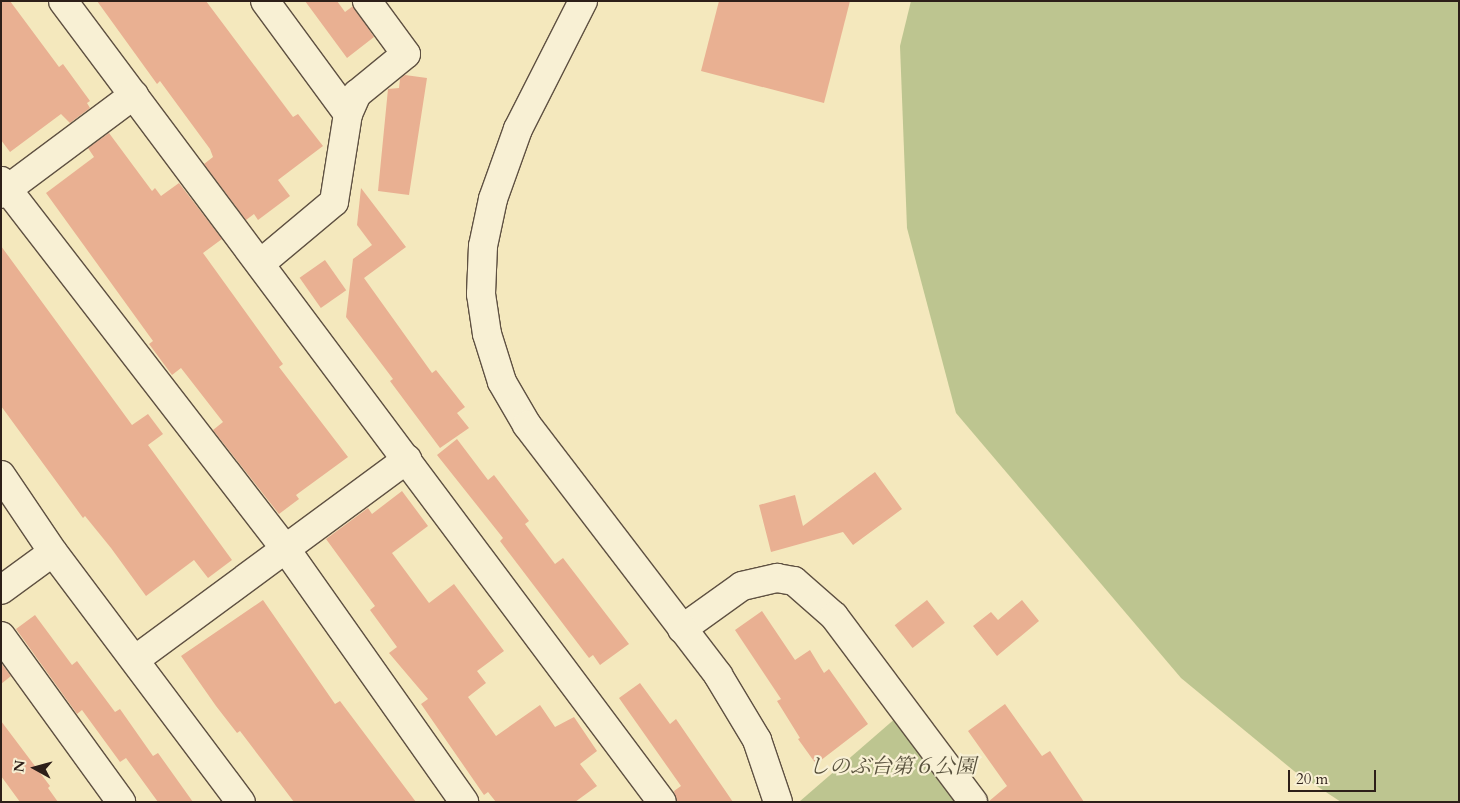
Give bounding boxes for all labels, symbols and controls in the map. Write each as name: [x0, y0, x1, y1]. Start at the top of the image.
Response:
north arrow: [10, 743, 60, 793]
park label: しのぶ台第６公園: [808, 754, 976, 780]
text: N: [9, 759, 30, 773]
scale bar: [1290, 760, 1378, 792]
text: 20 m: [1296, 769, 1328, 789]

